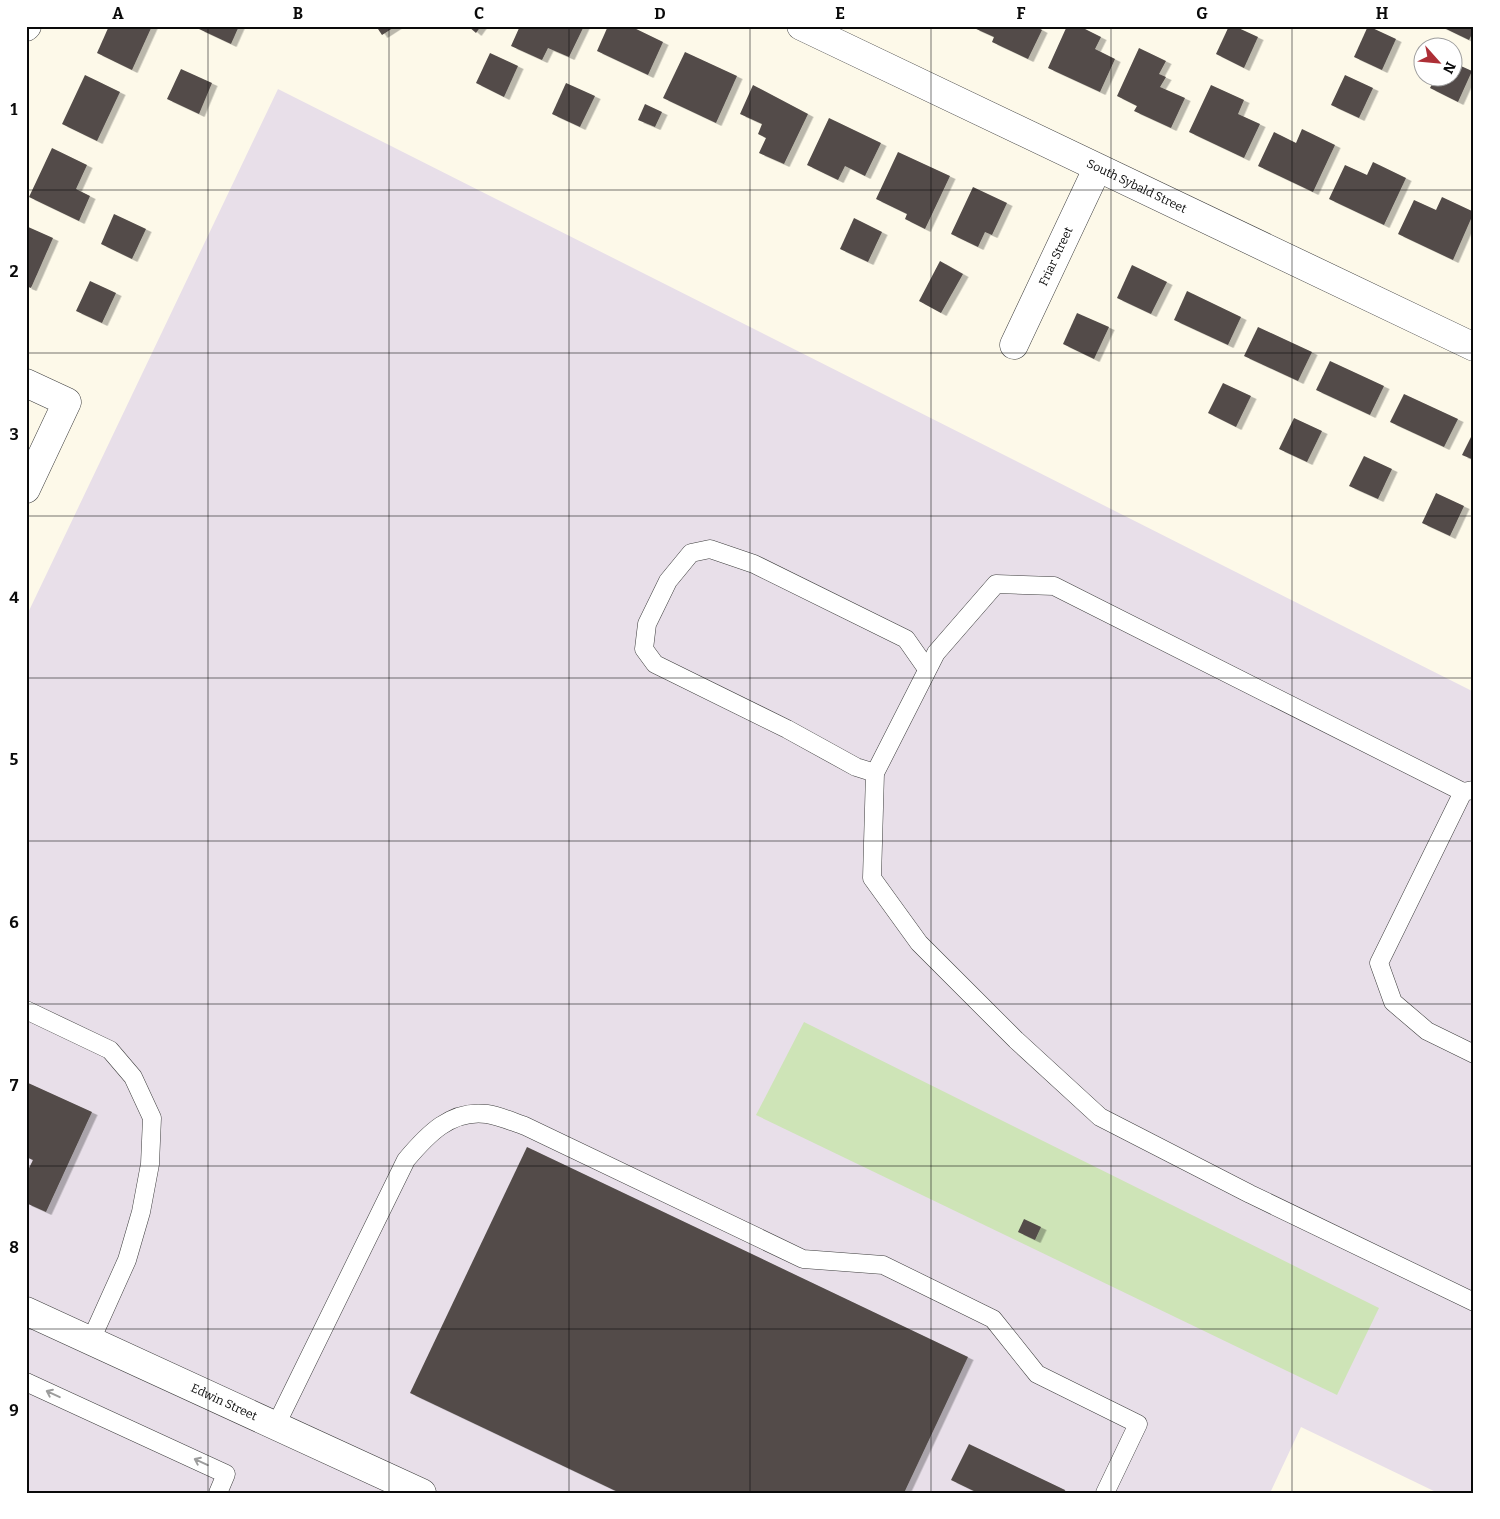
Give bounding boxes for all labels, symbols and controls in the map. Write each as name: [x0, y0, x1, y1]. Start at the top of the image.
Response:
text: A: [112, 4, 124, 23]
text: B: [293, 4, 303, 23]
text: C: [474, 4, 484, 23]
text: D: [654, 4, 666, 23]
text: E: [835, 4, 845, 23]
text: F: [1017, 4, 1026, 23]
text: G: [1196, 4, 1208, 23]
text: H: [1376, 4, 1389, 23]
north arrow: [1412, 38, 1462, 88]
text: N: [1439, 59, 1459, 77]
text: 1: [11, 100, 18, 119]
street label: South Sybald Street: [1085, 156, 1190, 216]
street label: Friar Street: [1036, 224, 1076, 288]
text: 2: [9, 262, 19, 281]
text: 3: [9, 425, 19, 444]
text: 4: [9, 588, 19, 607]
text: 5: [10, 750, 19, 769]
text: 6: [9, 913, 19, 932]
text: 7: [10, 1076, 19, 1095]
text: 8: [9, 1238, 19, 1257]
street label: Edwin Street: [189, 1381, 260, 1424]
one-way arrow: [46, 1389, 61, 1399]
text: 9: [9, 1401, 19, 1420]
one-way arrow: [194, 1457, 209, 1466]

